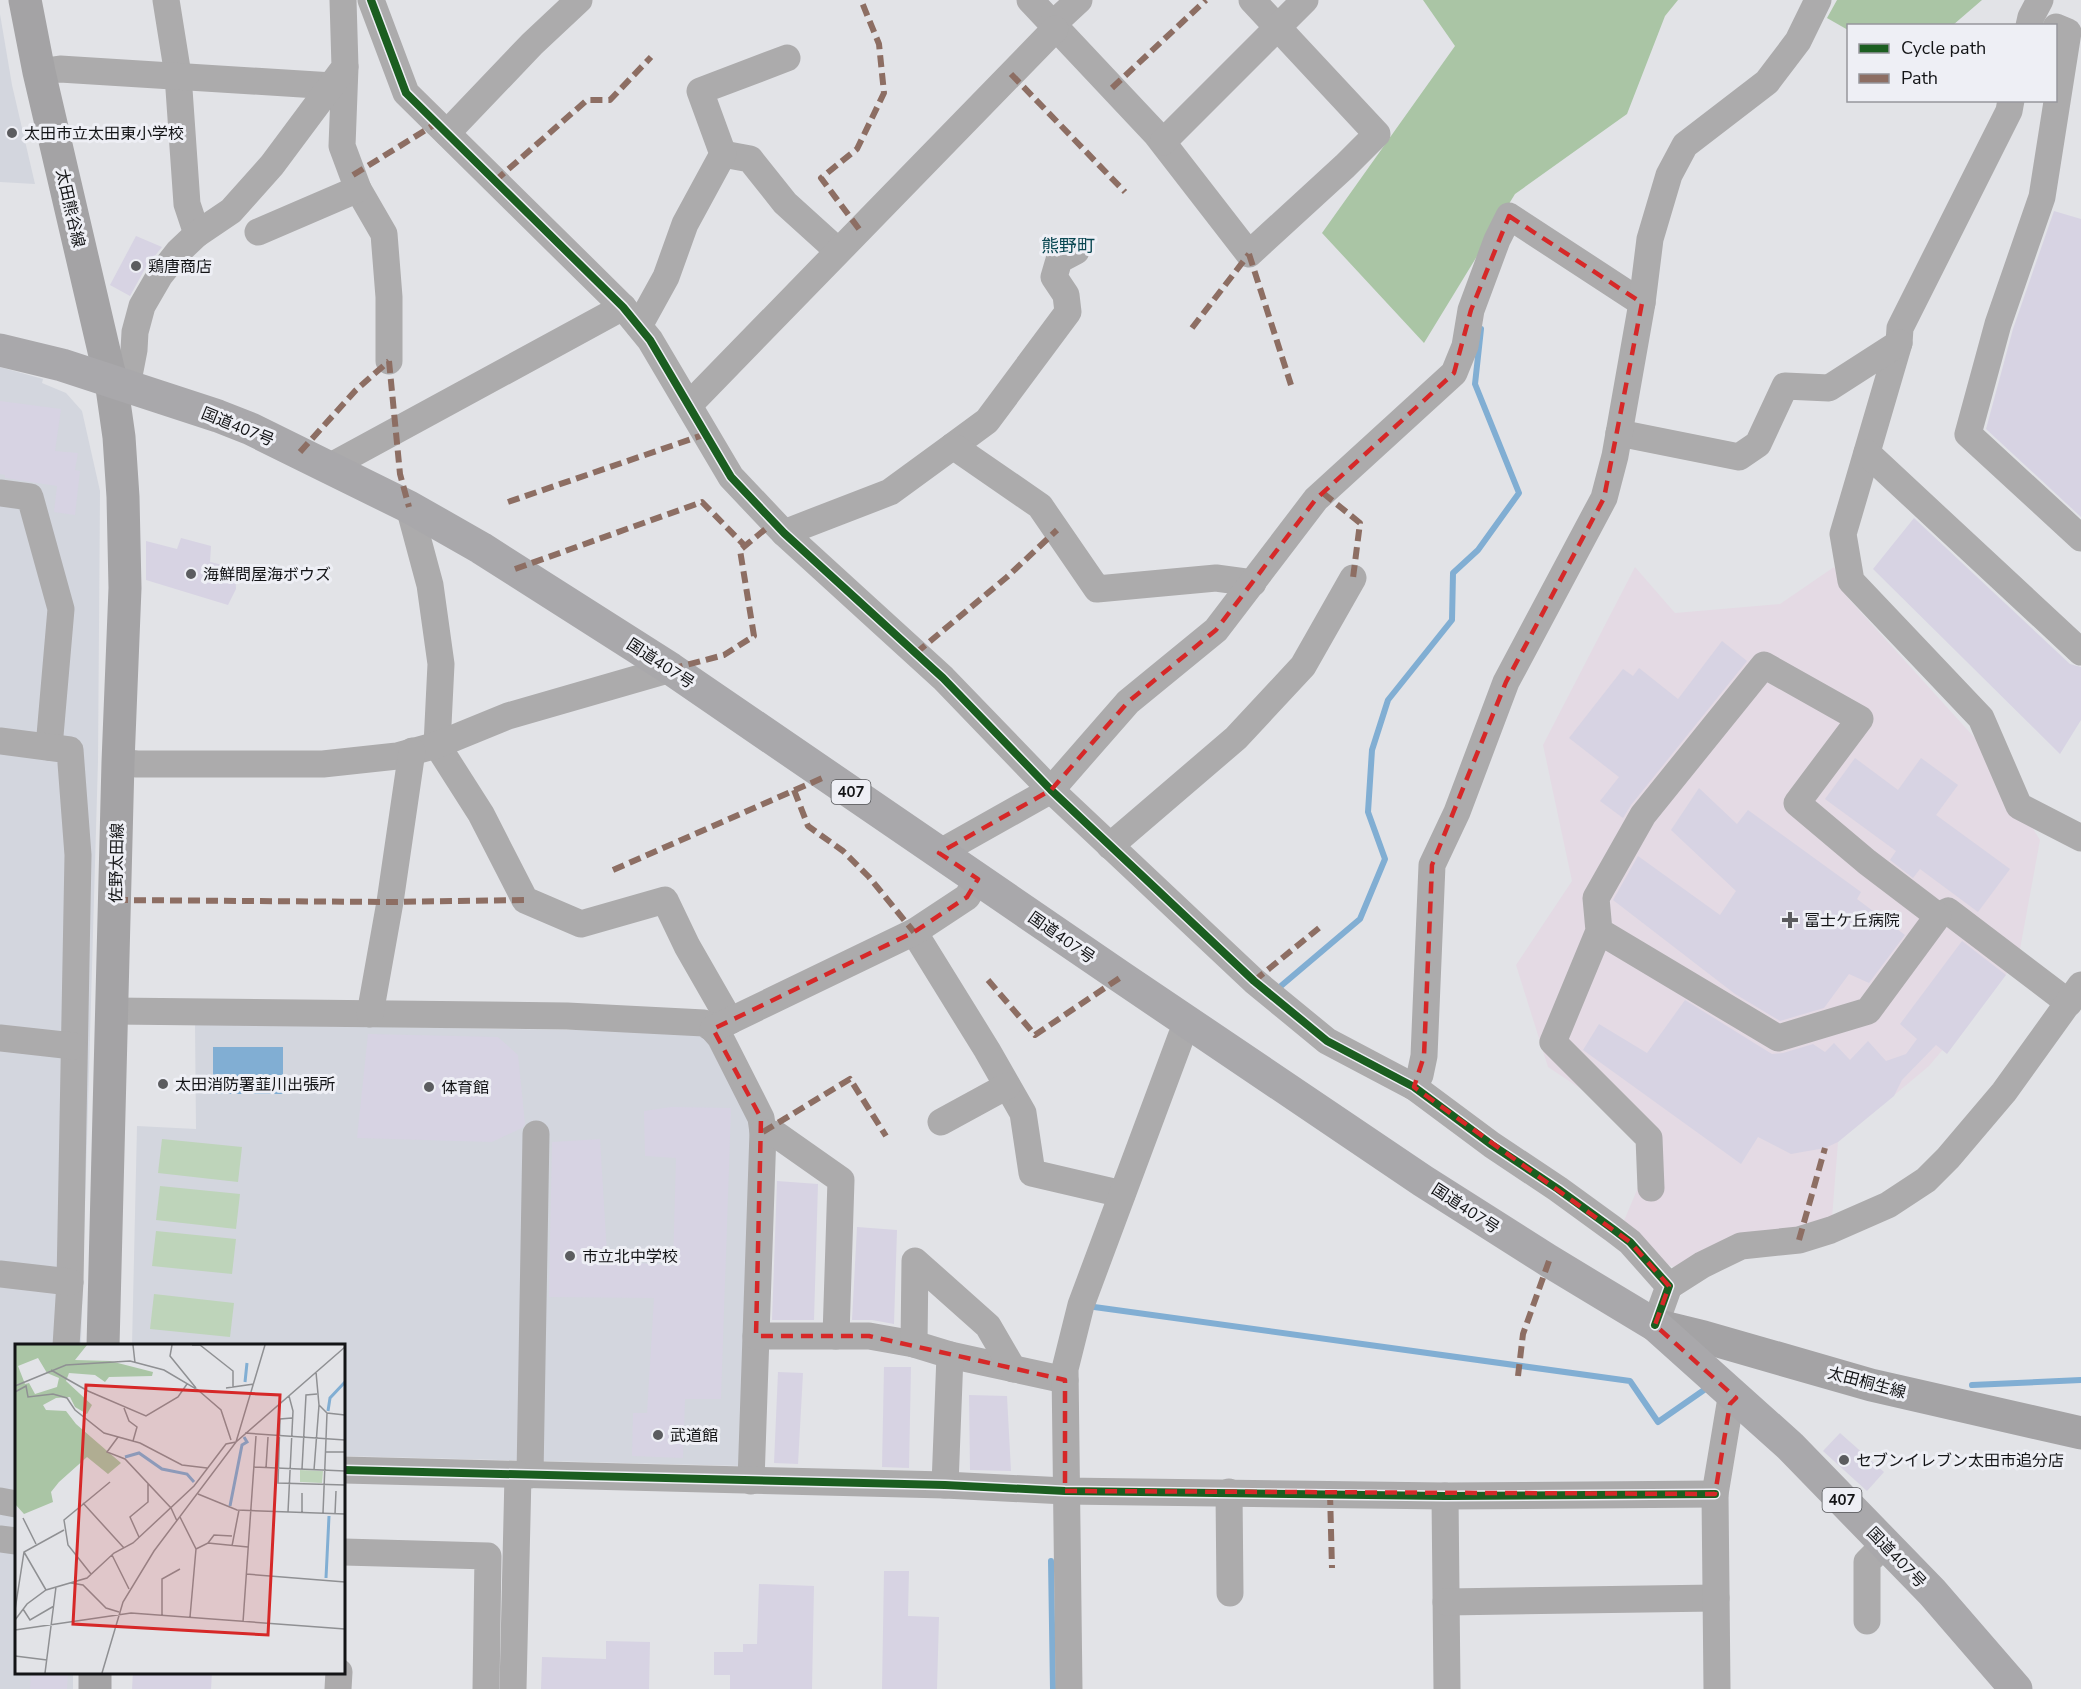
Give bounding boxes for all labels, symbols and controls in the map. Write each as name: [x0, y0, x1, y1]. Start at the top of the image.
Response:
legend: [1847, 24, 2057, 102]
text: Cycle path: [1901, 36, 1986, 60]
text: Path: [1901, 66, 1938, 90]
place label: 太田市立太田東小学校: [24, 123, 184, 145]
marker: 太田市立太田東小学校: [5, 126, 19, 140]
street label: 太田熊谷線: [50, 167, 90, 250]
district label: 熊野町: [1041, 234, 1095, 258]
place label: 鶏唐商店: [148, 256, 212, 278]
marker: 鶏唐商店: [129, 259, 143, 273]
street label: 国道407号: [198, 402, 277, 452]
place label: 海鮮問屋海ボウズ: [203, 564, 331, 586]
marker: 海鮮問屋海ボウズ: [184, 567, 198, 581]
street label: 国道407号: [622, 634, 699, 694]
road number: 407: [832, 780, 870, 804]
street label: 佐野太田線: [105, 823, 129, 903]
street label: 国道407号: [1024, 907, 1099, 969]
place label: 冨士ケ丘病院: [1804, 910, 1900, 932]
marker: 冨士ケ丘病院: [1781, 911, 1799, 929]
place label: 太田消防署韮川出張所: [175, 1074, 335, 1096]
marker: 太田消防署韮川出張所: [156, 1077, 170, 1091]
place label: 体育館: [441, 1077, 489, 1099]
marker: 体育館: [422, 1080, 436, 1094]
street label: 国道407号: [1427, 1179, 1504, 1239]
place label: 市立北中学校: [582, 1246, 678, 1268]
marker: 市立北中学校: [563, 1249, 577, 1263]
inset map: [15, 1344, 345, 1674]
street label: 太田桐生線: [1825, 1362, 1908, 1404]
place label: 武道館: [670, 1425, 718, 1447]
marker: 武道館: [651, 1428, 665, 1442]
place label: セブンイレブン太田市追分店: [1856, 1450, 2064, 1472]
marker: セブンイレブン太田市追分店: [1837, 1453, 1851, 1467]
road number: 407: [1822, 1488, 1862, 1512]
street label: 国道407号: [1862, 1522, 1931, 1593]

